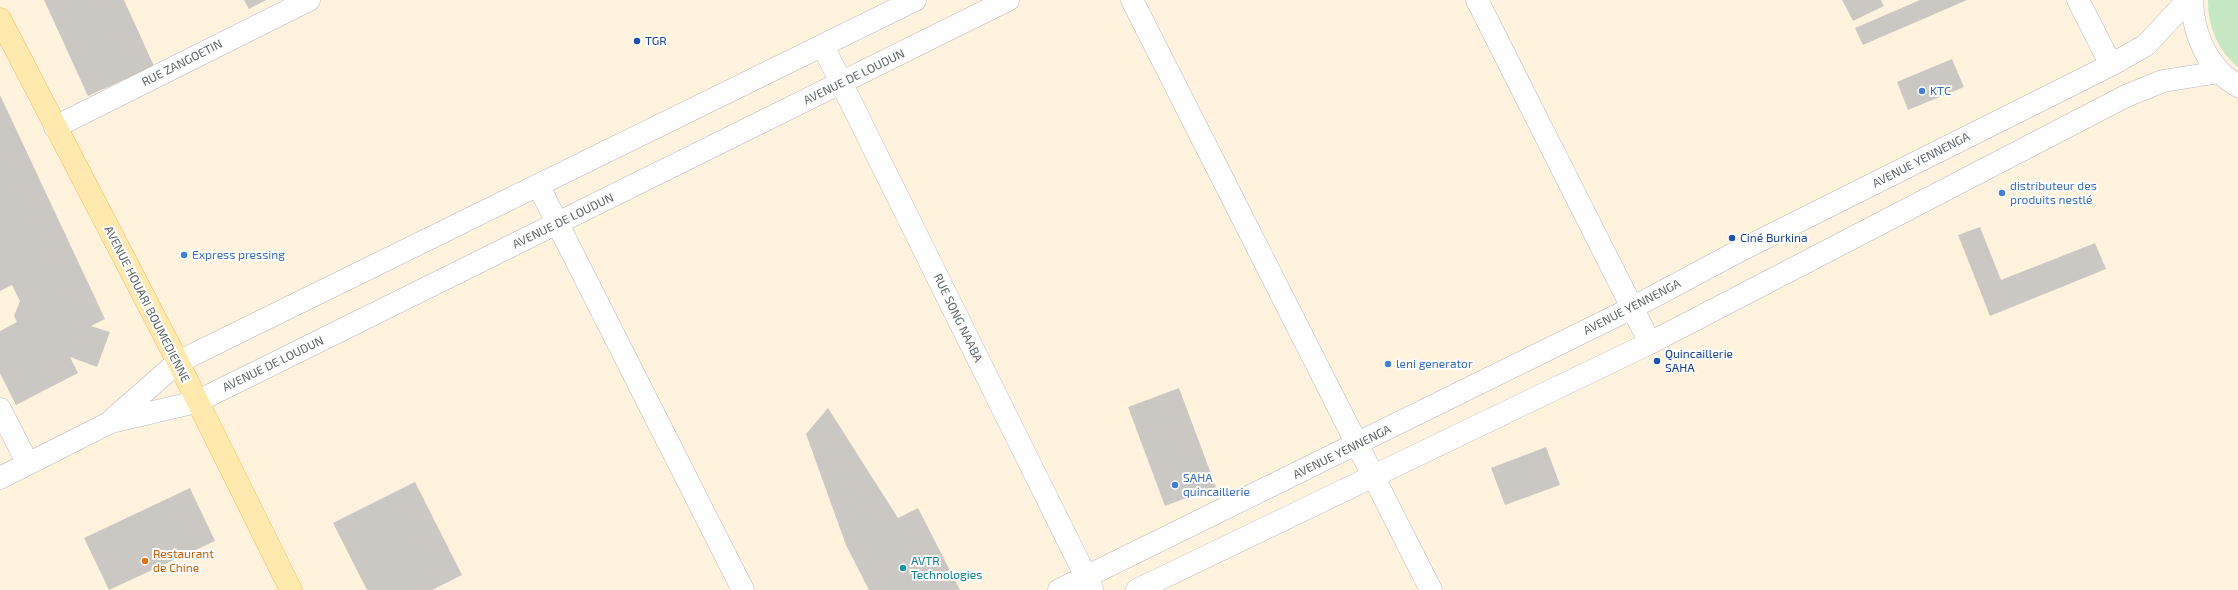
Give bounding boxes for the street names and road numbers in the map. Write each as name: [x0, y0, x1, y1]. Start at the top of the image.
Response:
street label: RUE ZANGOETIN: [139, 37, 225, 89]
street label: AVENUE DE LOUDUN: [801, 46, 907, 108]
street label: AVENUE YENNENGA: [1870, 129, 1972, 191]
street label: AVENUE DE LOUDUN: [510, 190, 616, 252]
street label: AVENUE HOUARI BOUMEDIENNE: [101, 223, 193, 385]
street label: RUE SONG NAABA: [930, 271, 986, 365]
street label: AVENUE YENNENGA: [1581, 276, 1683, 338]
street label: AVENUE DE LOUDUN: [220, 333, 326, 395]
street label: AVENUE YENNENGA: [1291, 422, 1393, 482]

